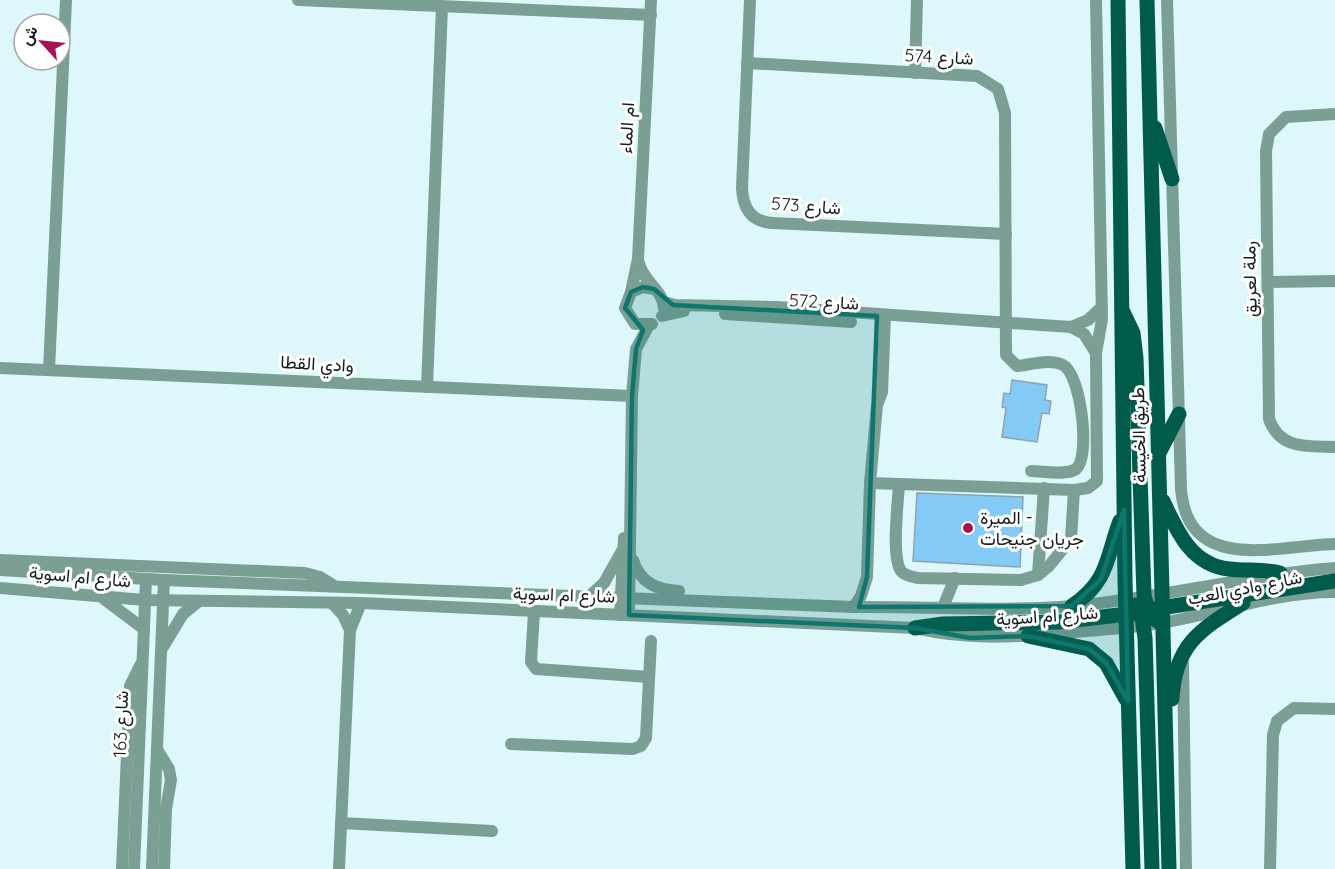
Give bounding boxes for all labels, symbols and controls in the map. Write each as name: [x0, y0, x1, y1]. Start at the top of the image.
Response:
north arrow: [12, 12, 72, 72]
text: ش: [15, 22, 42, 48]
street label: شارع 574: [904, 43, 974, 71]
street label: ام الماء: [614, 102, 640, 154]
street label: شارع 573: [770, 192, 842, 220]
street label: رملة لعريق: [1237, 241, 1262, 317]
street label: شارع 572: [788, 288, 860, 316]
street label: وادي القطا: [279, 350, 354, 381]
street label: طريق الخيسة: [1126, 387, 1151, 483]
place label: الميرة - جريان جنيحات: [980, 506, 1084, 550]
marker: الميرة - جريان جنيحات: [961, 521, 975, 535]
street label: شارع ام اسوية: [28, 561, 132, 593]
street label: شارع وادي العب: [1186, 565, 1305, 614]
street label: شارع ام اسوية: [512, 581, 616, 609]
street label: شارع ام اسوية: [995, 600, 1099, 632]
street label: شارع 163: [108, 690, 134, 758]

